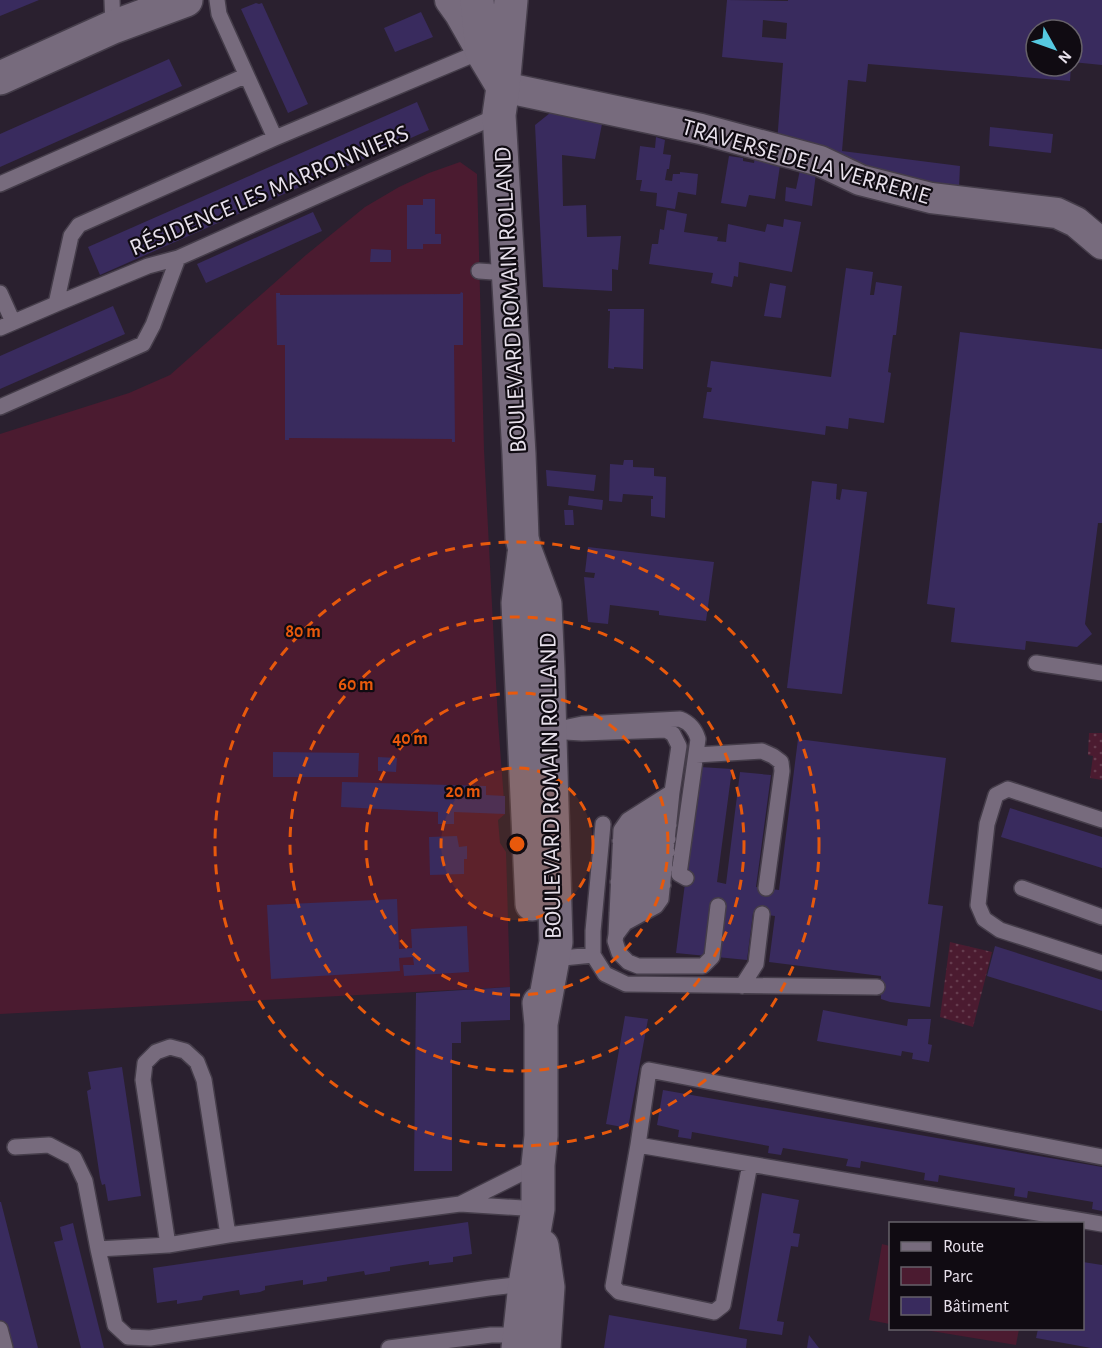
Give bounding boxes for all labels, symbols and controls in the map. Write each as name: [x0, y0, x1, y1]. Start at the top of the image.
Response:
north arrow: [1024, 18, 1084, 78]
text: N: [1055, 48, 1074, 66]
street label: TRAVERSE DE LA VERRERIE: [679, 115, 933, 209]
street label: RÉSIDENCE LES MARRONNIERS: [126, 119, 412, 261]
street label: BOULEVARD ROMAIN ROLLAND: [491, 146, 531, 454]
text: 80 m: [285, 623, 321, 641]
street label: BOULEVARD ROMAIN ROLLAND: [536, 633, 566, 939]
text: 60 m: [338, 676, 374, 694]
text: 40 m: [392, 730, 428, 748]
text: 20 m: [445, 783, 481, 801]
centre of rings: [507, 834, 527, 854]
legend: [889, 1222, 1084, 1330]
text: Route: [943, 1238, 984, 1256]
text: Parc: [943, 1268, 973, 1286]
text: Bâtiment: [943, 1298, 1009, 1316]

